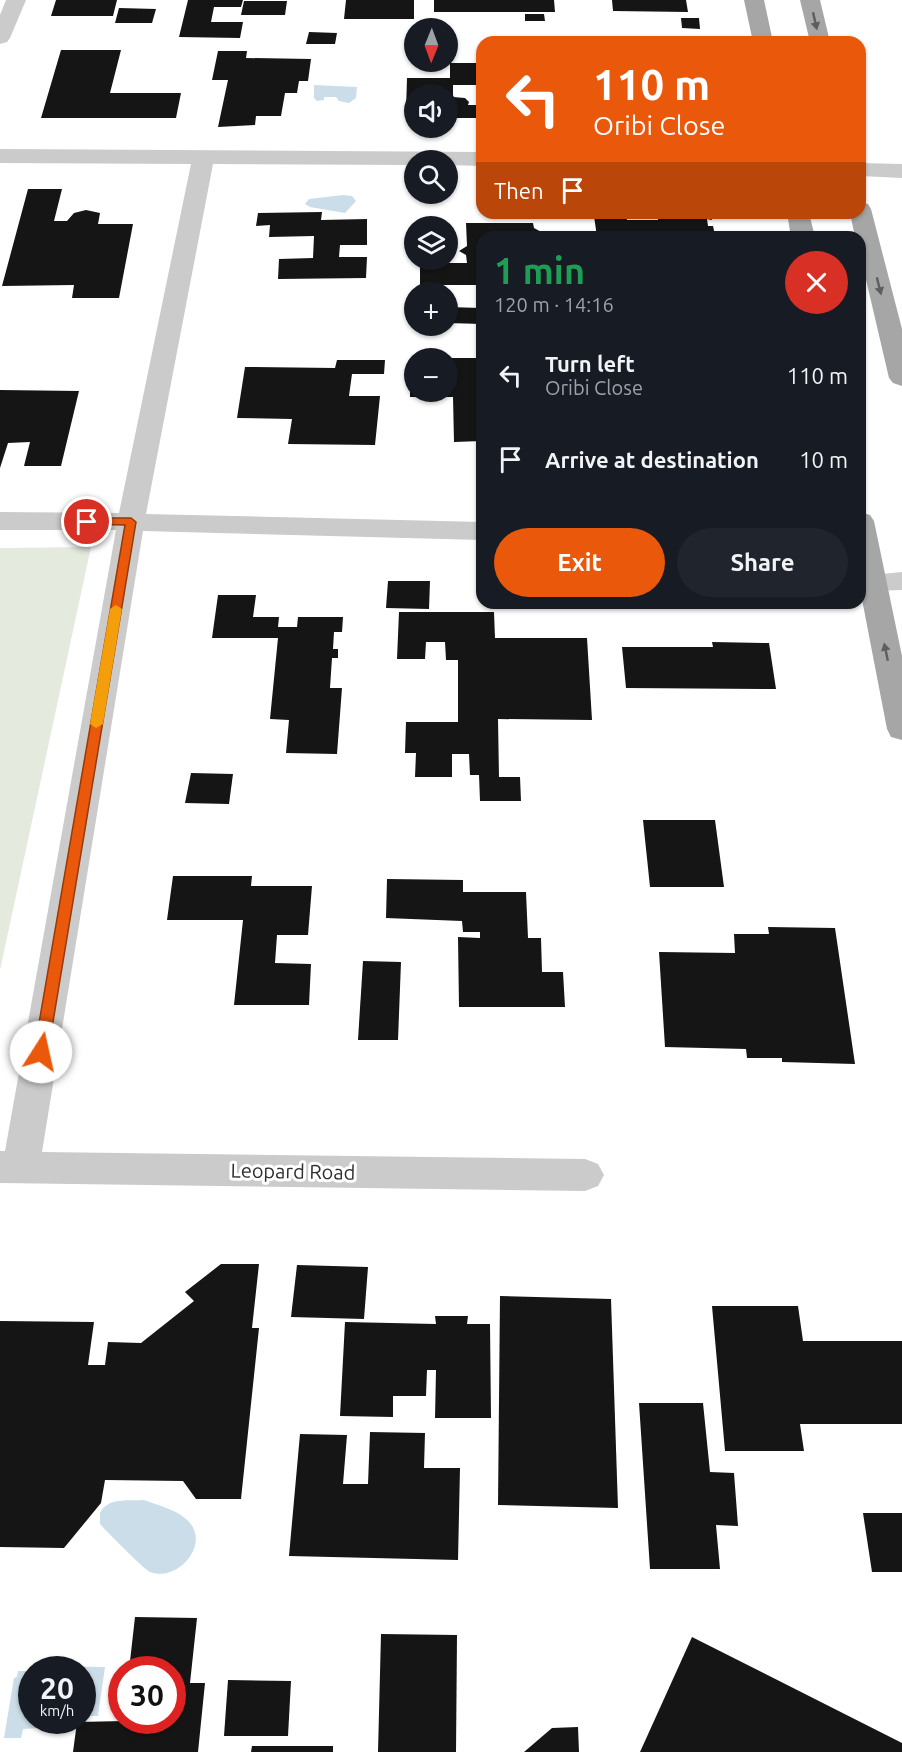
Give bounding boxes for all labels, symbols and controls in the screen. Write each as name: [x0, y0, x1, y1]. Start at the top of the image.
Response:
one-way arrow: [811, 12, 820, 31]
north arrow: [404, 18, 458, 72]
map controls: [404, 18, 458, 402]
icon: left: [494, 60, 572, 138]
text: 110 m: [593, 61, 710, 108]
button: sound: [404, 84, 458, 138]
text: Oribi Close: [593, 110, 725, 140]
button: search: [404, 150, 458, 204]
icon: arrive: [556, 174, 589, 207]
text: Then: [494, 178, 544, 203]
button: layers: [404, 216, 458, 270]
text: 1 min: [494, 250, 585, 291]
button: close: [785, 251, 848, 314]
one-way arrow: [874, 277, 884, 295]
button: +: [404, 282, 458, 336]
text: 120 m · 14:16: [494, 293, 614, 316]
button: −: [404, 348, 458, 402]
text: Turn left: [545, 351, 635, 376]
icon: left: [494, 359, 527, 392]
text: 110 m: [787, 363, 848, 388]
text: Oribi Close: [545, 376, 643, 399]
icon: arrive: [494, 443, 527, 476]
text: Arrive at destination: [545, 447, 759, 472]
text: 10 m: [799, 447, 848, 472]
pin: [61, 496, 112, 547]
icon: arrive: [70, 505, 103, 538]
button: Exit: [494, 528, 665, 597]
button: Share: [677, 528, 848, 597]
one-way arrow: [881, 642, 890, 661]
position arrow: [9, 1020, 73, 1084]
street label: Leopard Road: [230, 1158, 356, 1184]
speed limit sign: 30: [108, 1656, 186, 1734]
text: 20: [40, 1671, 74, 1705]
text: km/h: [40, 1702, 74, 1719]

